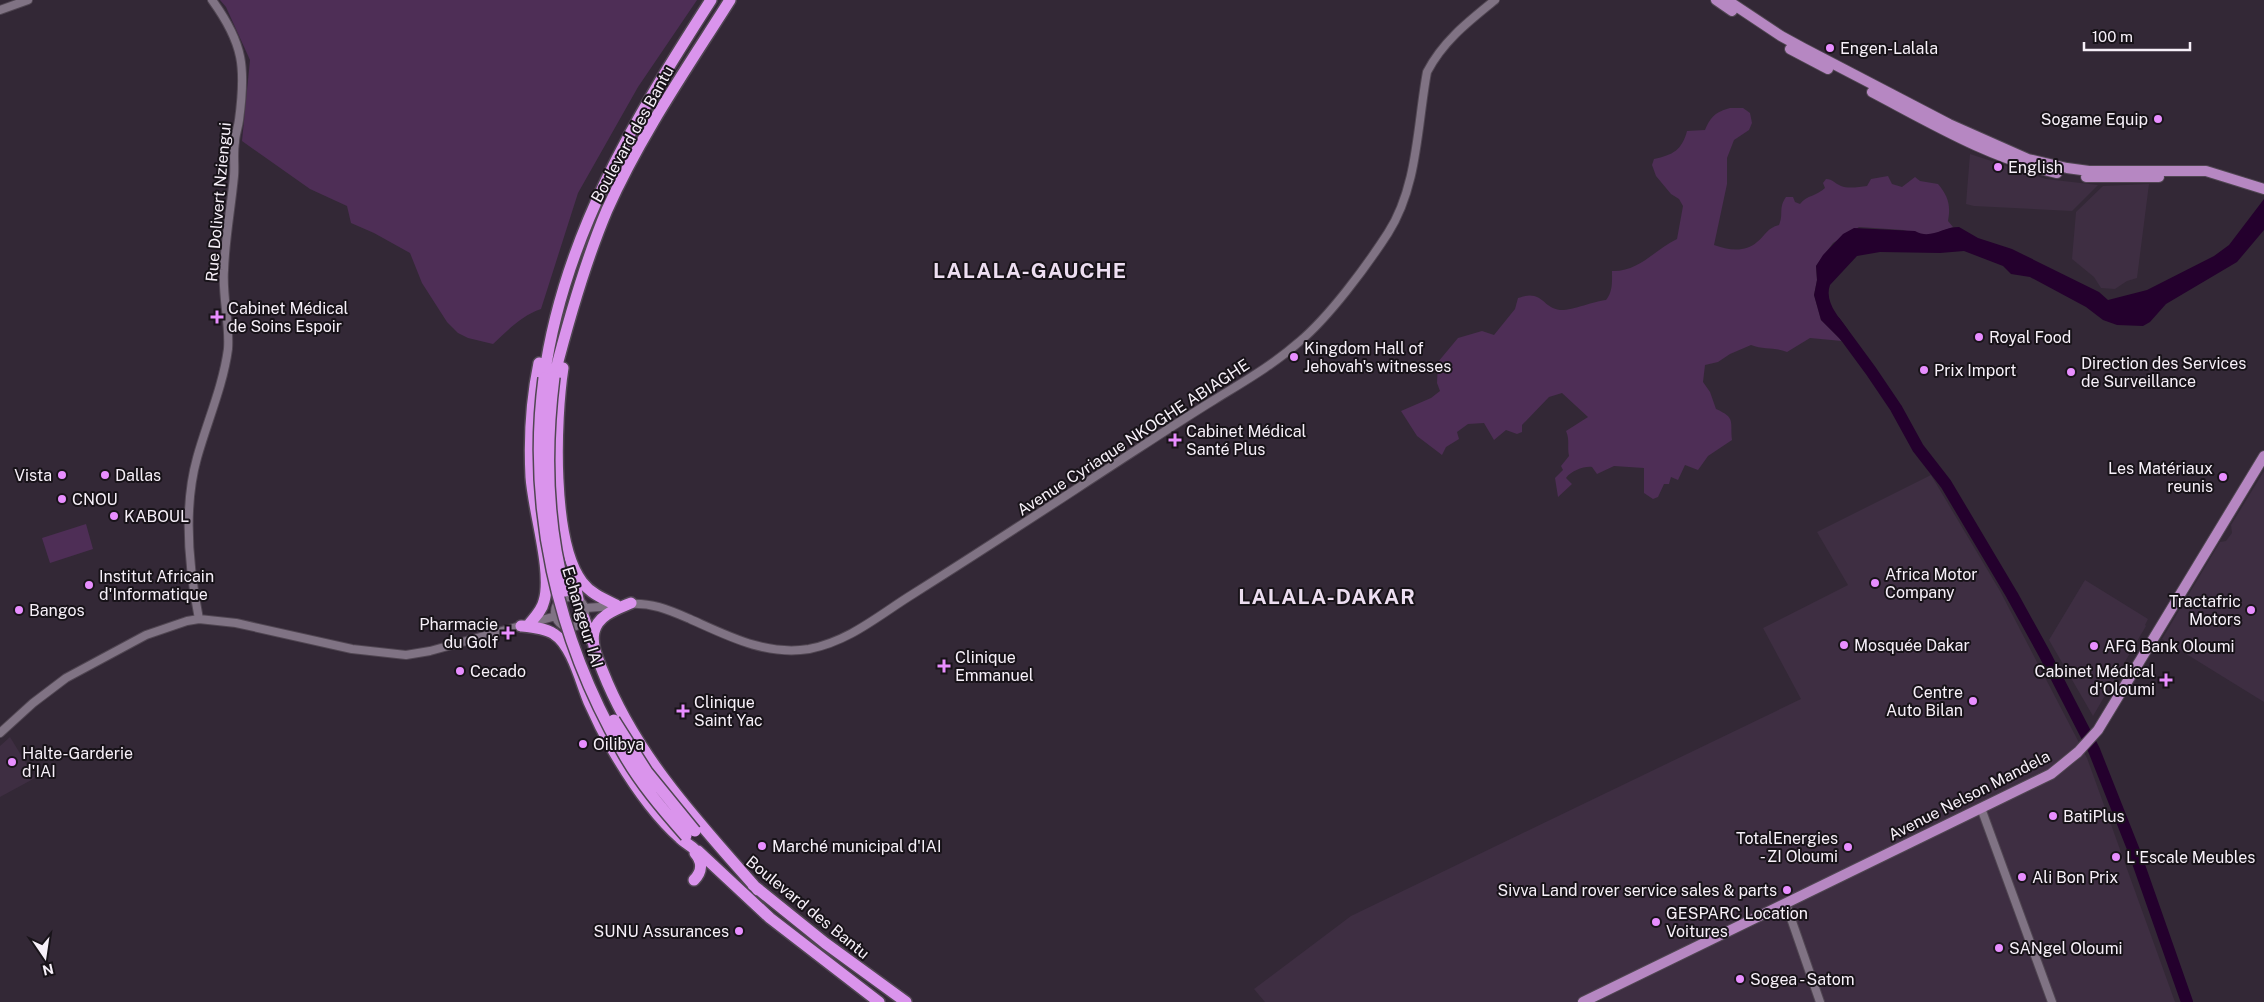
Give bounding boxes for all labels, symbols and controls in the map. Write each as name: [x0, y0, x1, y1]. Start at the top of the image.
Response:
scale bar: [2084, 20, 2190, 52]
text: 100 m: [2092, 28, 2133, 45]
place label: Engen-Lalala: [1840, 39, 1938, 58]
marker: Engen-Lalala: [1824, 42, 1836, 54]
street label: Boulevard des Bantu: [587, 63, 678, 206]
place label: Sogame Equip: [2041, 110, 2148, 129]
marker: Sogame Equip: [2152, 113, 2164, 125]
street label: Rue Dolivert Nziengui: [202, 122, 235, 283]
place label: English: [2008, 158, 2063, 177]
marker: English: [1992, 161, 2004, 173]
district label: LALALA-GAUCHE: [933, 258, 1127, 283]
place label: Cabinet Médical de Soins Espoir: [228, 299, 349, 336]
marker: Cabinet Médical de Soins Espoir: [210, 310, 224, 324]
place label: Royal Food: [1989, 328, 2071, 347]
marker: Royal Food: [1973, 331, 1985, 343]
place label: Kingdom Hall of Jehovah's witnesses: [1304, 339, 1451, 376]
marker: Kingdom Hall of Jehovah's witnesses: [1288, 351, 1300, 363]
place label: Direction des Services de Surveillance: [2081, 354, 2246, 391]
street label: Avenue Cyriaque NKOGHE ABIAGHE: [1014, 355, 1253, 520]
place label: Prix Import: [1934, 361, 2017, 380]
marker: Prix Import: [1918, 364, 1930, 376]
marker: Direction des Services de Surveillance: [2065, 366, 2077, 378]
place label: Cabinet Médical Santé Plus: [1186, 422, 1307, 459]
marker: Cabinet Médical Santé Plus: [1168, 433, 1182, 447]
place label: Les Matériaux reunis: [2108, 459, 2213, 496]
place label: Vista: [14, 466, 52, 485]
place label: Dallas: [115, 466, 161, 485]
marker: Vista: [56, 469, 68, 481]
marker: Dallas: [99, 469, 111, 481]
marker: Les Matériaux reunis: [2217, 471, 2229, 483]
place label: CNOU: [72, 490, 118, 509]
marker: CNOU: [56, 493, 68, 505]
place label: KABOUL: [124, 507, 189, 526]
marker: KABOUL: [108, 510, 120, 522]
street label: Echangeur IAI: [558, 564, 607, 670]
place label: Africa Motor Company: [1885, 565, 1977, 602]
place label: Institut Africain d'Informatique: [99, 567, 214, 604]
marker: Africa Motor Company: [1869, 577, 1881, 589]
marker: Institut Africain d'Informatique: [83, 579, 95, 591]
district label: LALALA-DAKAR: [1238, 584, 1416, 609]
place label: Tractafric Motors: [2169, 592, 2241, 629]
place label: Bangos: [29, 601, 85, 620]
marker: Bangos: [13, 604, 25, 616]
marker: Tractafric Motors: [2245, 604, 2257, 616]
place label: Pharmacie du Golf: [419, 615, 498, 652]
marker: Pharmacie du Golf: [502, 627, 514, 639]
place label: Mosquée Dakar: [1854, 636, 1970, 655]
place label: AFG Bank Oloumi: [2104, 637, 2234, 656]
marker: Mosquée Dakar: [1838, 639, 1850, 651]
marker: AFG Bank Oloumi: [2088, 640, 2100, 652]
place label: Clinique Emmanuel: [955, 648, 1034, 685]
marker: Clinique Emmanuel: [937, 659, 951, 673]
place label: Cecado: [470, 662, 526, 681]
place label: Cabinet Médical d'Oloumi: [2035, 662, 2155, 699]
marker: Cecado: [454, 665, 466, 677]
marker: Cabinet Médical d'Oloumi: [2159, 673, 2173, 687]
place label: Centre Auto Bilan: [1886, 683, 1963, 720]
place label: Clinique Saint Yac: [694, 693, 763, 730]
marker: Centre Auto Bilan: [1967, 695, 1979, 707]
marker: Clinique Saint Yac: [676, 704, 690, 718]
place label: Oilibya: [593, 735, 644, 754]
marker: Oilibya: [577, 738, 589, 750]
place label: Halte-Garderie d'IAI: [22, 744, 133, 781]
street label: Avenue Nelson Mandela: [1885, 746, 2053, 845]
marker: Halte-Garderie d'IAI: [6, 756, 18, 768]
place label: BatiPlus: [2063, 807, 2125, 826]
marker: BatiPlus: [2047, 810, 2059, 822]
place label: TotalEnergies - ZI Oloumi: [1736, 829, 1838, 866]
place label: Marché municipal d'IAI: [772, 837, 941, 856]
marker: Marché municipal d'IAI: [756, 840, 768, 852]
marker: TotalEnergies - ZI Oloumi: [1842, 841, 1854, 853]
place label: L'Escale Meubles: [2126, 848, 2255, 867]
marker: L'Escale Meubles: [2110, 851, 2122, 863]
street label: Boulevard des Bantu: [742, 852, 873, 963]
place label: Ali Bon Prix: [2032, 868, 2118, 887]
marker: Ali Bon Prix: [2016, 871, 2028, 883]
place label: Sivva Land rover service sales & parts: [1498, 881, 1777, 900]
marker: Sivva Land rover service sales & parts: [1781, 884, 1793, 896]
place label: GESPARC Location Voitures: [1666, 904, 1808, 941]
marker: GESPARC Location Voitures: [1650, 916, 1662, 928]
place label: SUNU Assurances: [594, 922, 729, 941]
marker: SUNU Assurances: [733, 925, 745, 937]
north arrow: [20, 932, 70, 982]
place label: SANgel Oloumi: [2009, 939, 2123, 958]
marker: SANgel Oloumi: [1993, 942, 2005, 954]
text: N: [41, 961, 55, 979]
place label: Sogea - Satom: [1750, 970, 1855, 989]
marker: Sogea - Satom: [1734, 973, 1746, 985]

